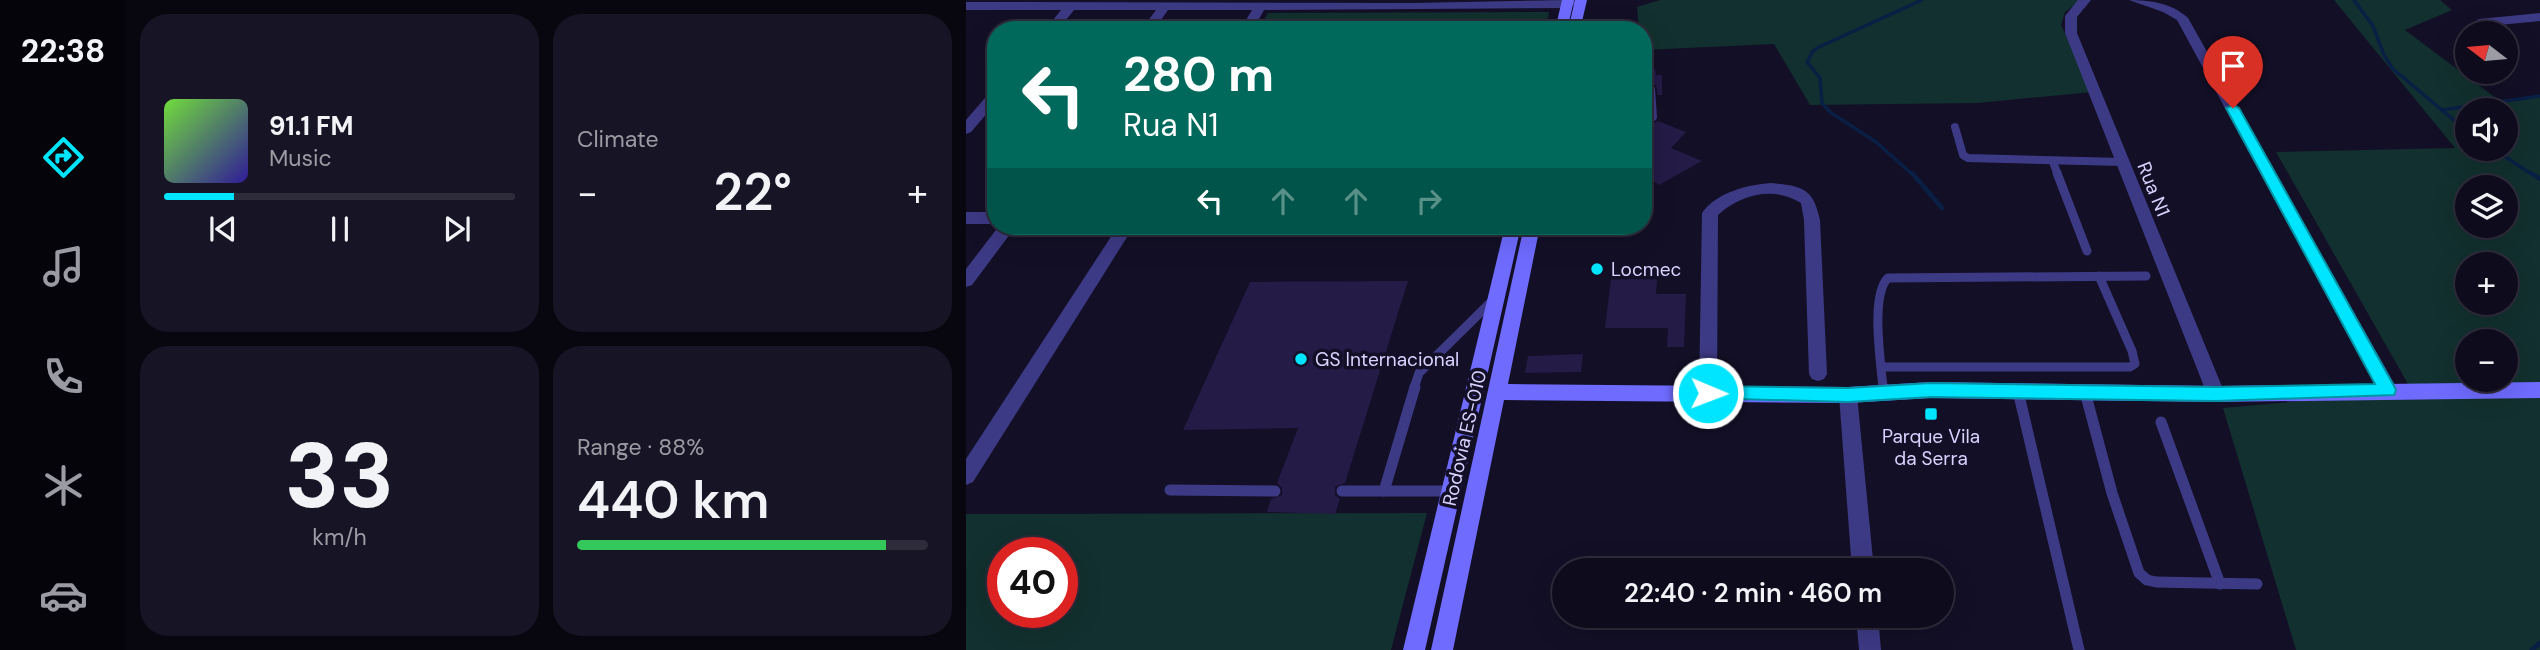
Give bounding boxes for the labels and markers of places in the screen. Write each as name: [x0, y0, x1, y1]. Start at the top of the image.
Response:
pin: [2203, 36, 2263, 108]
place label: Locmec: [1611, 257, 1681, 282]
marker: Locmec: [1589, 261, 1605, 277]
place label: GS Internacional: [1315, 347, 1459, 372]
marker: GS Internacional: [1293, 351, 1309, 367]
marker: Parque Vila da Serra: [1923, 406, 1939, 422]
place label: Parque Vila da Serra: [1882, 424, 1980, 471]

